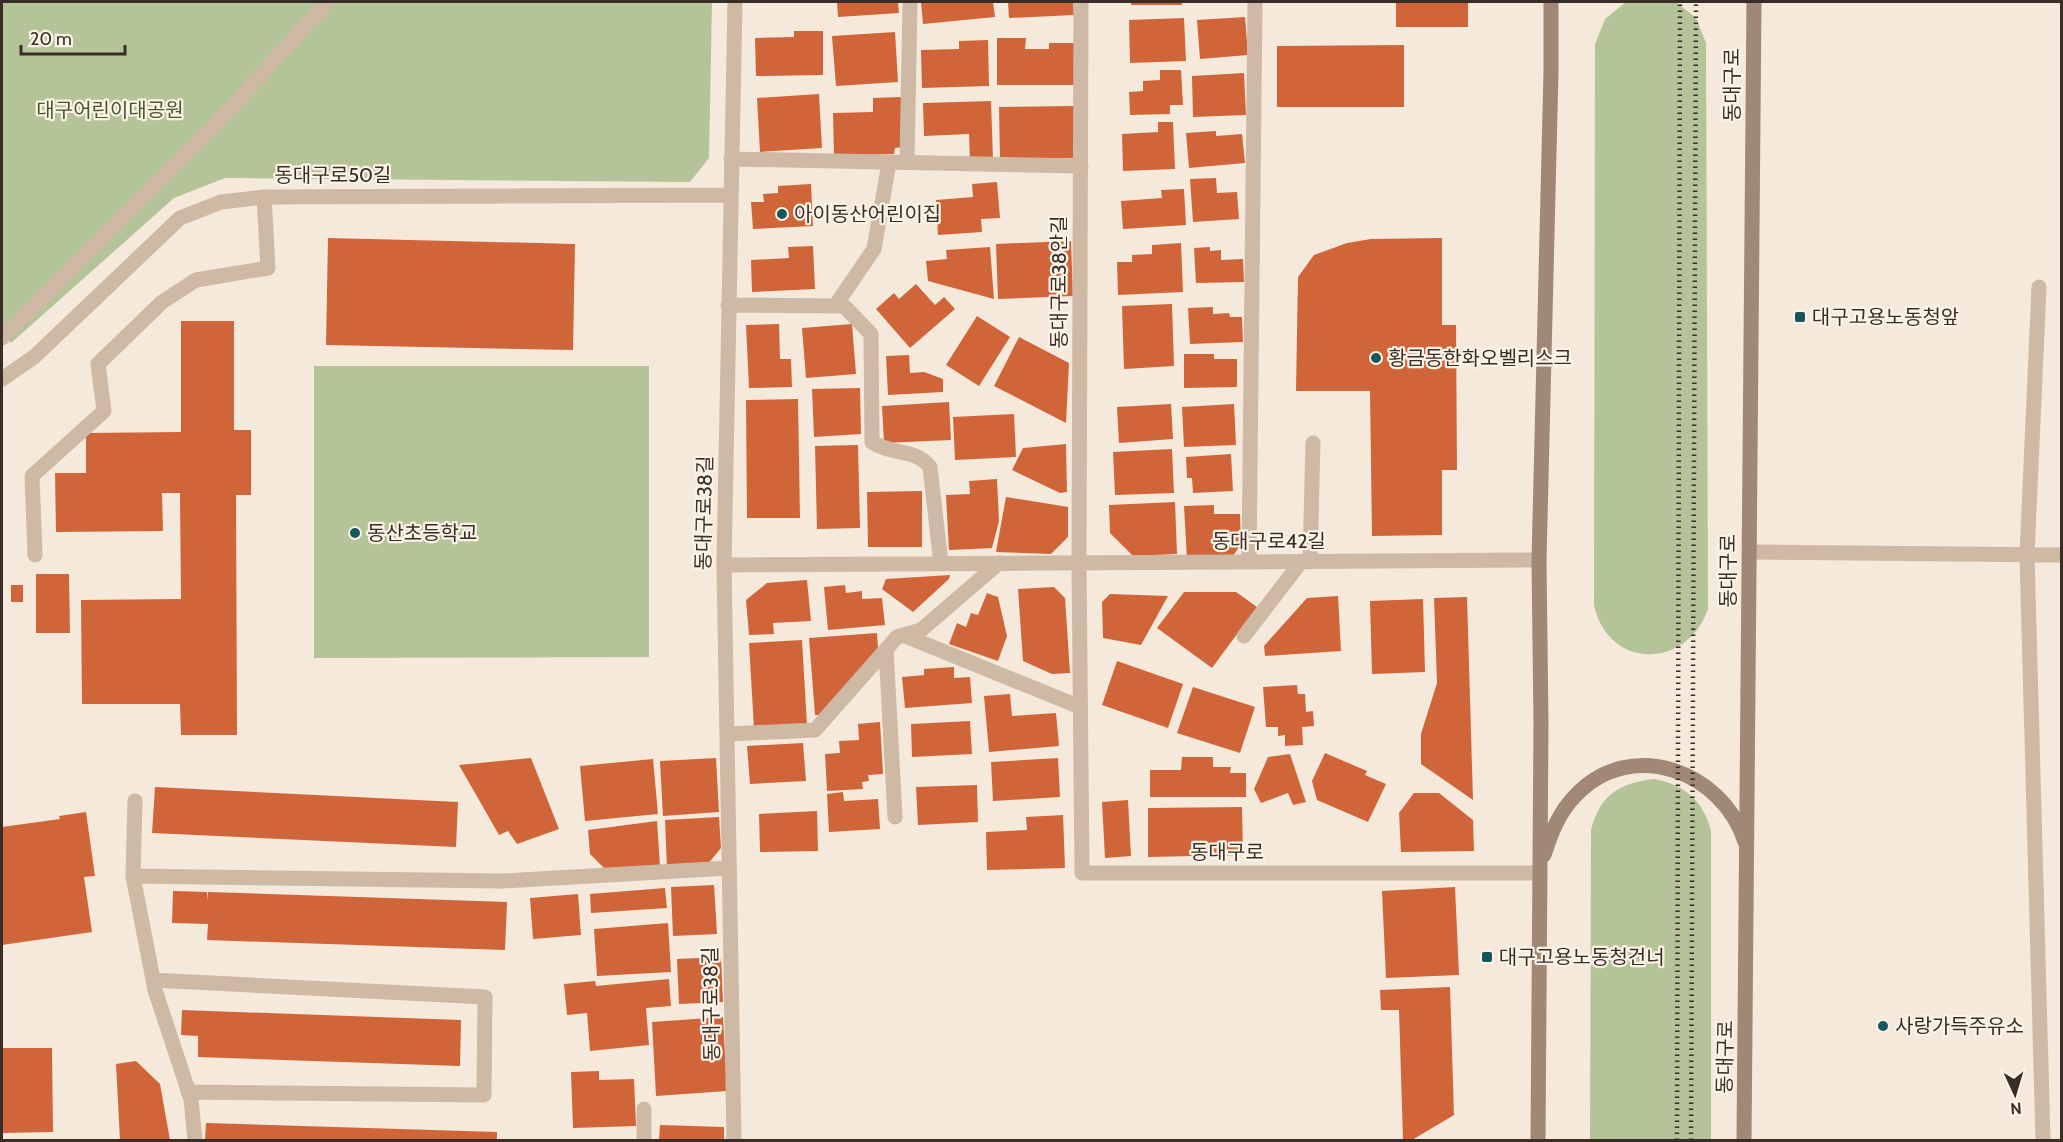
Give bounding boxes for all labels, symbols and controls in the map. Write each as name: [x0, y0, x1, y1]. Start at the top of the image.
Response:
scale bar: [21, 18, 124, 56]
text: 20 m: [30, 28, 72, 50]
street label: 동대구로: [1720, 48, 1744, 122]
park label: 대구어린이대공원: [36, 98, 184, 122]
street label: 동대구로50길: [275, 163, 391, 187]
place label: 아이동산어린이집: [794, 202, 941, 226]
marker: 아이동산어린이집: [775, 207, 789, 221]
street label: 동대구로38안길: [1047, 215, 1071, 349]
place label: 대구고용노동청앞: [1812, 305, 1959, 329]
marker: 대구고용노동청앞: [1793, 310, 1807, 324]
place label: 황금동한화오벨리스크: [1388, 346, 1572, 370]
marker: 황금동한화오벨리스크: [1369, 351, 1383, 365]
street label: 동대구로38길: [691, 455, 717, 571]
place label: 동산초등학교: [367, 521, 477, 545]
marker: 동산초등학교: [348, 526, 362, 540]
street label: 동대구로42길: [1212, 529, 1326, 553]
street label: 동대구로: [1716, 534, 1740, 608]
street label: 동대구로: [1190, 840, 1264, 864]
place label: 대구고용노동청건너: [1499, 945, 1665, 969]
street label: 동대구로38길: [698, 946, 724, 1062]
marker: 대구고용노동청건너: [1480, 950, 1494, 964]
place label: 사랑가득주유소: [1895, 1014, 2024, 1038]
marker: 사랑가득주유소: [1876, 1019, 1890, 1033]
street label: 동대구로: [1712, 1020, 1738, 1094]
north arrow: [1985, 1064, 2045, 1124]
text: N: [2010, 1099, 2022, 1118]

